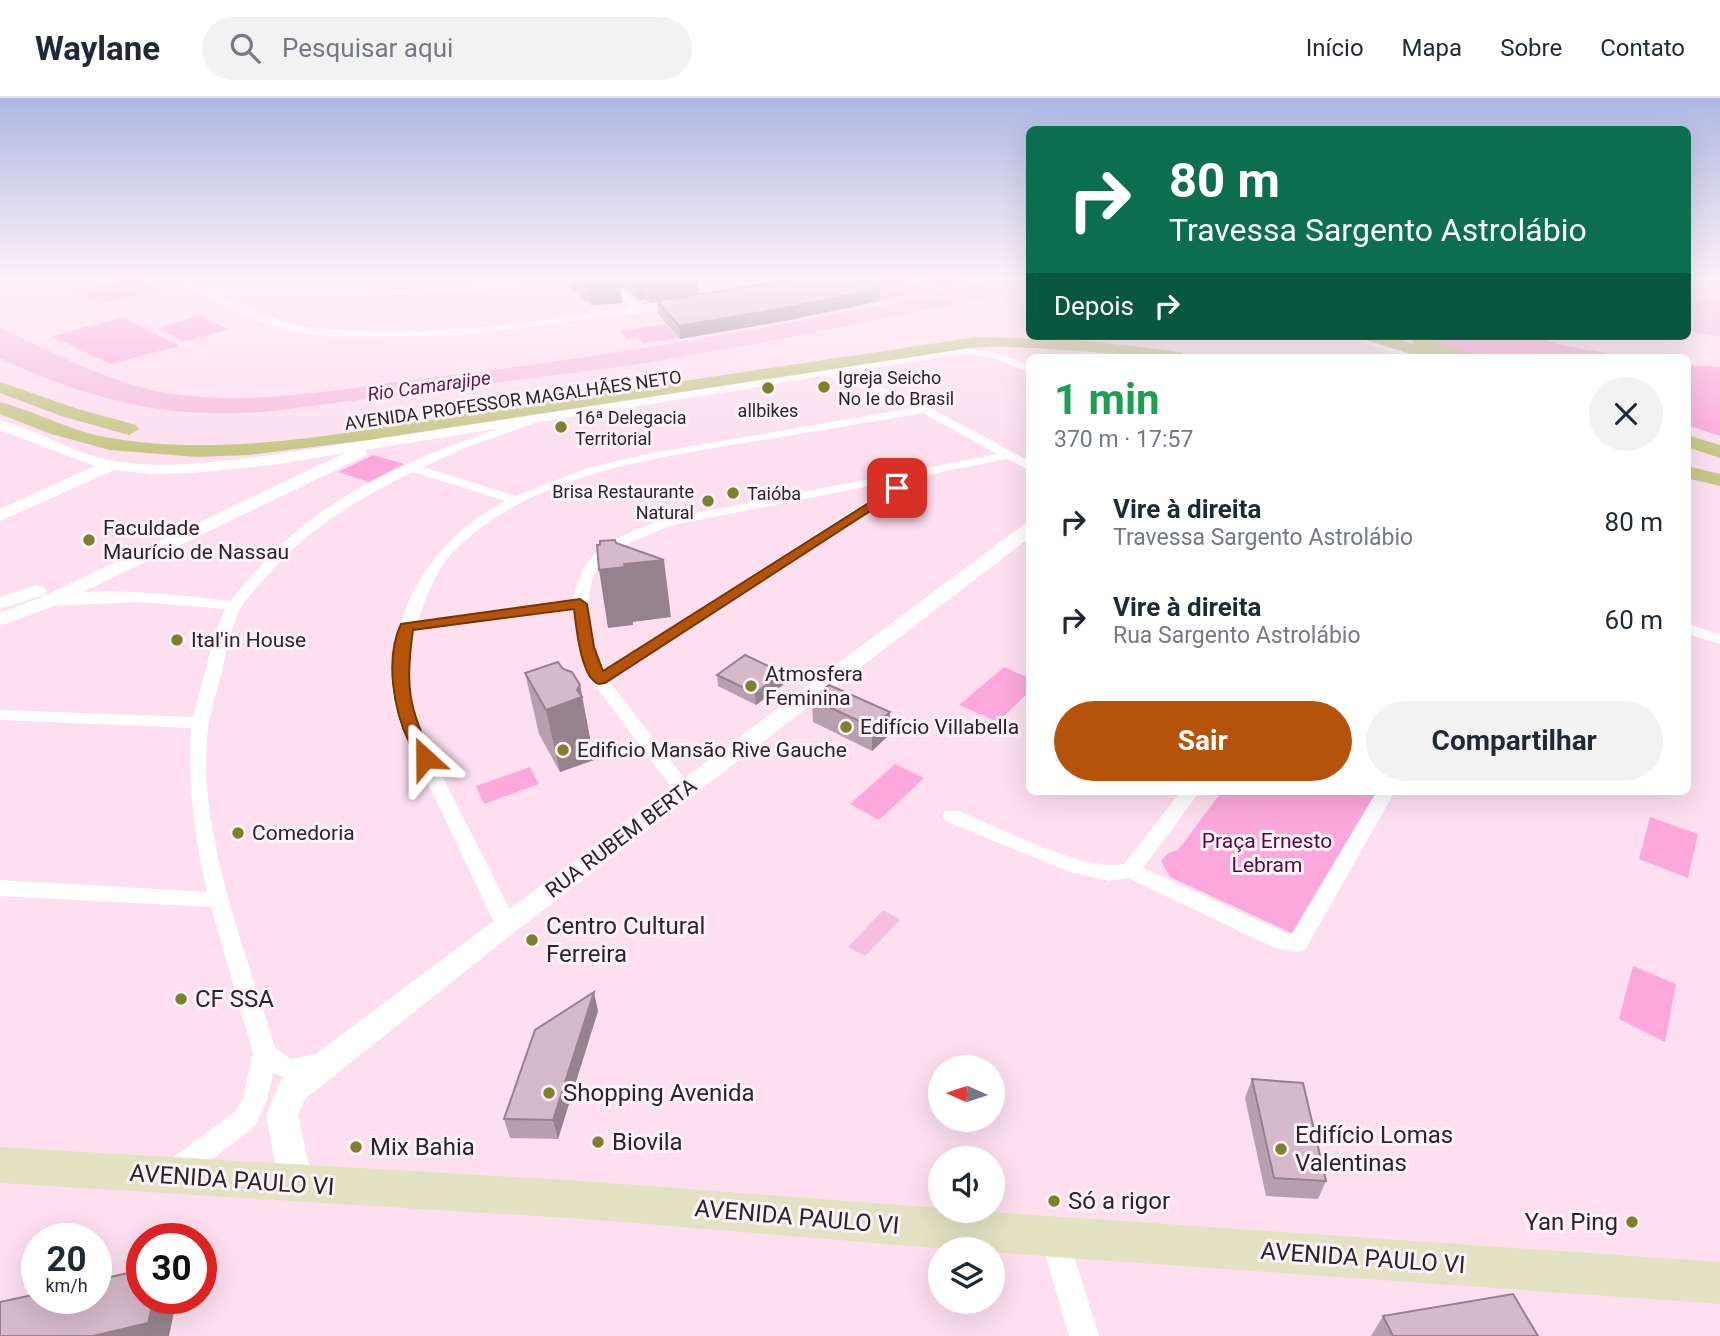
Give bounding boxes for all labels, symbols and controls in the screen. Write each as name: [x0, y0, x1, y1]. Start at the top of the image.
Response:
search box: [202, 17, 692, 80]
text: Waylane: [35, 29, 160, 68]
icon: search: [226, 29, 264, 67]
text: Pesquisar aqui: [282, 33, 453, 63]
text: Início: [1306, 34, 1364, 62]
text: Mapa: [1402, 34, 1462, 62]
text: Sobre: [1500, 34, 1562, 62]
text: Contato: [1600, 34, 1685, 62]
text: 80 m: [1169, 152, 1280, 209]
icon: right: [1054, 154, 1145, 245]
text: Travessa Sargento Astrolábio: [1169, 211, 1587, 249]
icon: right: [1148, 287, 1186, 325]
text: Depois: [1054, 291, 1134, 321]
street label: AVENIDA PROFESSOR MAGALHÃES NETO: [343, 366, 683, 434]
water label: Rio Camarajipe: [366, 366, 492, 406]
place label: Igreja Seicho No Ie do Brasil: [838, 367, 954, 409]
text: 1 min: [1054, 375, 1160, 424]
button: close: [1589, 377, 1663, 451]
marker: Igreja Seicho No Ie do Brasil: [816, 379, 832, 395]
marker: allbikes: [760, 380, 776, 396]
place label: allbikes: [738, 400, 798, 421]
place label: 16ª Delegacia Territorial: [575, 407, 687, 449]
marker: 16ª Delegacia Territorial: [553, 419, 569, 435]
text: 370 m · 17:57: [1054, 426, 1193, 453]
pin: [867, 458, 927, 518]
icon: arrive: [878, 469, 916, 507]
place label: Brisa Restaurante Natural: [552, 481, 694, 523]
place label: Taióba: [747, 483, 801, 504]
marker: Taióba: [725, 485, 741, 501]
marker: Brisa Restaurante Natural: [700, 493, 716, 509]
text: Vire à direita: [1113, 494, 1261, 524]
icon: right: [1054, 503, 1092, 541]
text: 80 m: [1605, 507, 1663, 537]
place label: Faculdade Maurício de Nassau: [103, 516, 289, 564]
text: Travessa Sargento Astrolábio: [1113, 524, 1413, 551]
marker: Faculdade Maurício de Nassau: [81, 532, 97, 548]
text: Vire à direita: [1113, 592, 1261, 622]
icon: right: [1054, 601, 1092, 639]
text: 60 m: [1605, 605, 1663, 635]
text: Rua Sargento Astrolábio: [1113, 622, 1361, 649]
place label: Ital'in House: [191, 628, 306, 652]
marker: Ital'in House: [169, 632, 185, 648]
place label: Atmosfera Feminina: [765, 662, 863, 710]
marker: Atmosfera Feminina: [743, 678, 759, 694]
button: Sair: [1054, 701, 1352, 781]
button: Compartilhar: [1366, 701, 1663, 781]
place label: Edifício Villabella: [860, 715, 1019, 739]
marker: Edifício Villabella: [838, 719, 854, 735]
position arrow: [388, 721, 462, 795]
place label: Edificio Mansão Rive Gauche: [577, 738, 847, 762]
marker: Edificio Mansão Rive Gauche: [555, 742, 571, 758]
street label: RUA RUBEM BERTA: [541, 773, 702, 903]
place label: Comedoria: [252, 821, 355, 845]
marker: Comedoria: [230, 825, 246, 841]
park label: Praça Ernesto Lebram: [1202, 829, 1332, 877]
place label: Centro Cultural Ferreira: [546, 912, 705, 968]
marker: Centro Cultural Ferreira: [524, 932, 540, 948]
place label: CF SSA: [195, 985, 274, 1013]
marker: CF SSA: [173, 991, 189, 1007]
north arrow: [928, 1055, 1004, 1132]
map controls: [928, 1055, 1005, 1314]
place label: Shopping Avenida: [563, 1079, 755, 1107]
marker: Shopping Avenida: [541, 1085, 557, 1101]
place label: Edifício Lomas Valentinas: [1295, 1121, 1453, 1177]
place label: Biovila: [612, 1128, 683, 1156]
place label: Mix Bahia: [370, 1133, 475, 1161]
marker: Biovila: [590, 1134, 606, 1150]
marker: Mix Bahia: [348, 1139, 364, 1155]
marker: Edifício Lomas Valentinas: [1273, 1141, 1289, 1157]
button: sound: [928, 1146, 1005, 1223]
street label: AVENIDA PAULO VI: [129, 1159, 335, 1201]
place label: Só a rigor: [1068, 1187, 1170, 1215]
marker: Só a rigor: [1046, 1193, 1062, 1209]
street label: AVENIDA PAULO VI: [694, 1194, 900, 1240]
place label: Yan Ping: [1524, 1208, 1618, 1236]
marker: Yan Ping: [1624, 1214, 1640, 1230]
speed limit sign: 30: [126, 1223, 217, 1314]
button: layers: [928, 1237, 1005, 1314]
street label: AVENIDA PAULO VI: [1260, 1237, 1466, 1279]
text: 20: [46, 1239, 87, 1280]
text: km/h: [45, 1275, 88, 1296]

